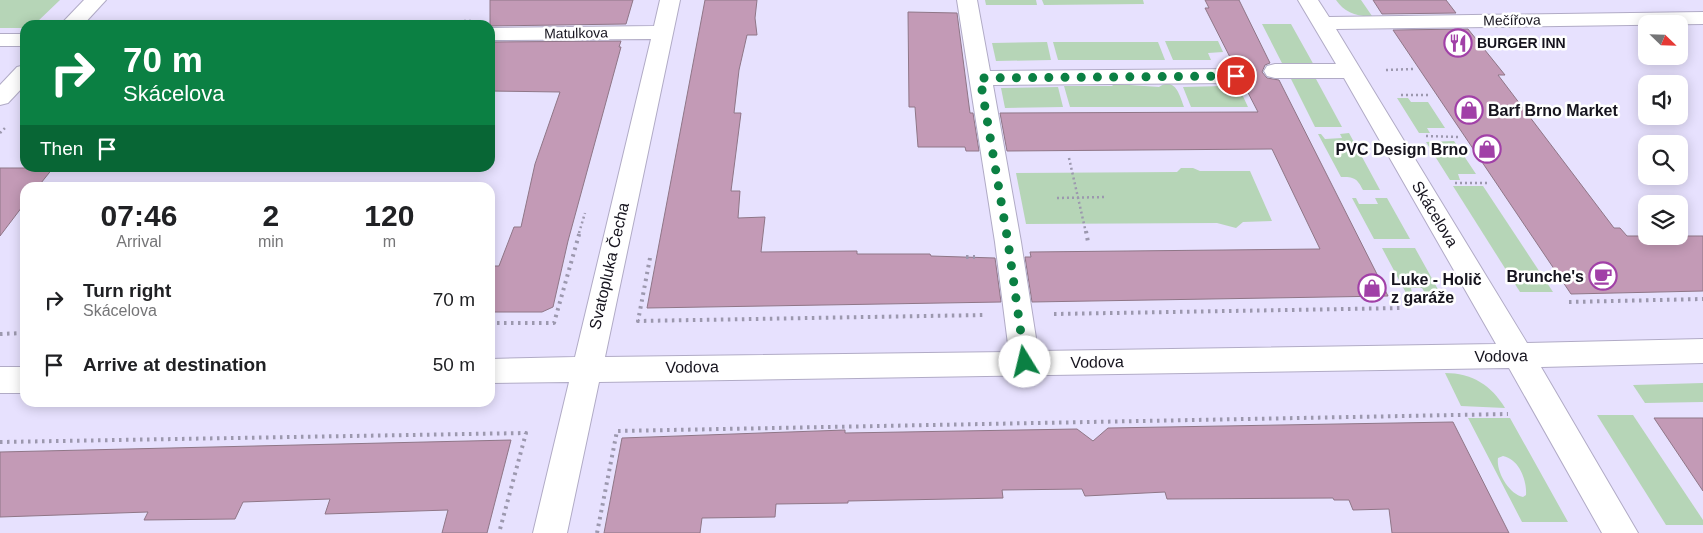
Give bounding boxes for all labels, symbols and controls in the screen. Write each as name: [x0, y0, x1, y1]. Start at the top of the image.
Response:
street label: Mečířova: [1483, 11, 1541, 29]
north arrow: [1638, 15, 1688, 65]
map controls: [1638, 15, 1688, 245]
street label: Matulkova: [544, 24, 608, 42]
restaurant icon: BURGER INN: [1443, 28, 1473, 58]
place label: BURGER INN: [1477, 35, 1566, 51]
icon: right: [40, 40, 105, 105]
text: 70 m: [123, 40, 203, 79]
pin: [1215, 55, 1257, 97]
icon: arrive: [1222, 62, 1250, 90]
button: sound: [1638, 75, 1688, 125]
text: Skácelova: [123, 81, 225, 106]
shop icon: Barf Brno Market: [1454, 95, 1484, 125]
place label: Barf Brno Market: [1488, 102, 1618, 119]
shop icon: PVC Design Brno: [1472, 134, 1502, 164]
icon: arrive: [93, 135, 121, 163]
button: search: [1638, 135, 1688, 185]
text: Then: [40, 138, 83, 159]
place label: PVC Design Brno: [1336, 141, 1468, 158]
street label: Skácelova: [1409, 178, 1461, 250]
button: layers: [1638, 195, 1688, 245]
text: 07:46: [101, 199, 177, 232]
text: 2: [262, 199, 279, 232]
text: 120: [364, 199, 414, 232]
street label: Svatopluka Čecha: [585, 200, 632, 331]
text: Arrival: [116, 233, 162, 250]
text: min: [258, 233, 284, 250]
text: m: [383, 233, 396, 250]
cafe icon: Brunche's: [1588, 261, 1618, 291]
place label: Brunche's: [1506, 268, 1584, 285]
place label: Luke - Holič z garáže: [1391, 271, 1482, 306]
shop icon: Luke - Holič z garáže: [1357, 273, 1387, 303]
text: Turn right: [83, 280, 171, 301]
icon: right: [40, 286, 68, 314]
text: 70 m: [433, 289, 475, 310]
text: Skácelova: [83, 302, 157, 319]
position arrow: [998, 335, 1050, 387]
street label: Vodova: [1474, 347, 1528, 365]
icon: arrive: [40, 351, 68, 379]
street label: Vodova: [1070, 353, 1124, 371]
text: Arrive at destination: [83, 354, 267, 375]
text: 50 m: [433, 354, 475, 375]
street label: Vodova: [665, 358, 719, 376]

